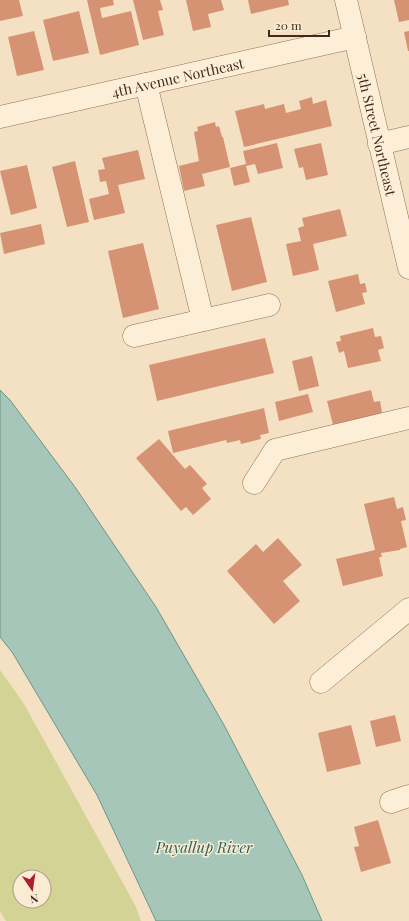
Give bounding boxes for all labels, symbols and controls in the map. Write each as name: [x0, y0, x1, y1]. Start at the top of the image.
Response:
scale bar: [269, 12, 329, 38]
text: 20 m: [275, 17, 302, 33]
street label: 4th Avenue Northeast: [110, 53, 246, 101]
street label: 5th Street Northeast: [354, 71, 401, 199]
water label: Puyallup River: [155, 837, 253, 857]
north arrow: [12, 869, 52, 909]
text: N: [29, 891, 40, 907]

